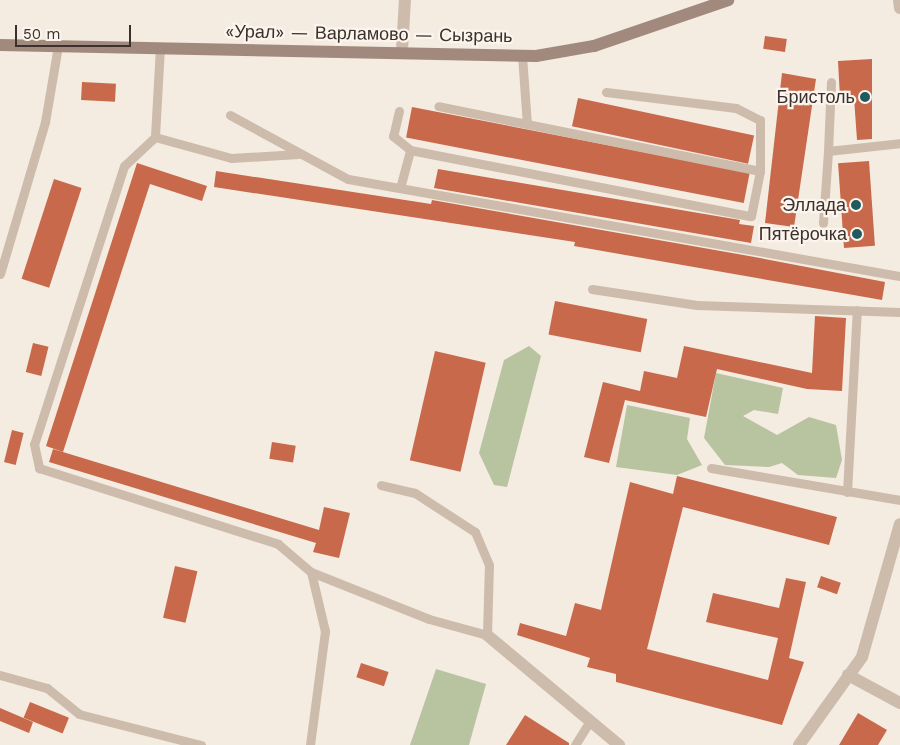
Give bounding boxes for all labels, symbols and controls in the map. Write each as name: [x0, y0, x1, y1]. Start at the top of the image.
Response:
scale bar: [18, 15, 134, 47]
street label: «Урал» — Варламово — Сызрань: [225, 21, 513, 47]
text: 50 m: [23, 25, 60, 43]
place label: Бристоль: [777, 86, 855, 108]
marker: Бристоль: [859, 91, 871, 103]
place label: Эллада: [782, 194, 846, 216]
marker: Эллада: [850, 199, 862, 211]
place label: Пятёрочка: [759, 223, 847, 245]
marker: Пятёрочка: [851, 228, 863, 240]

